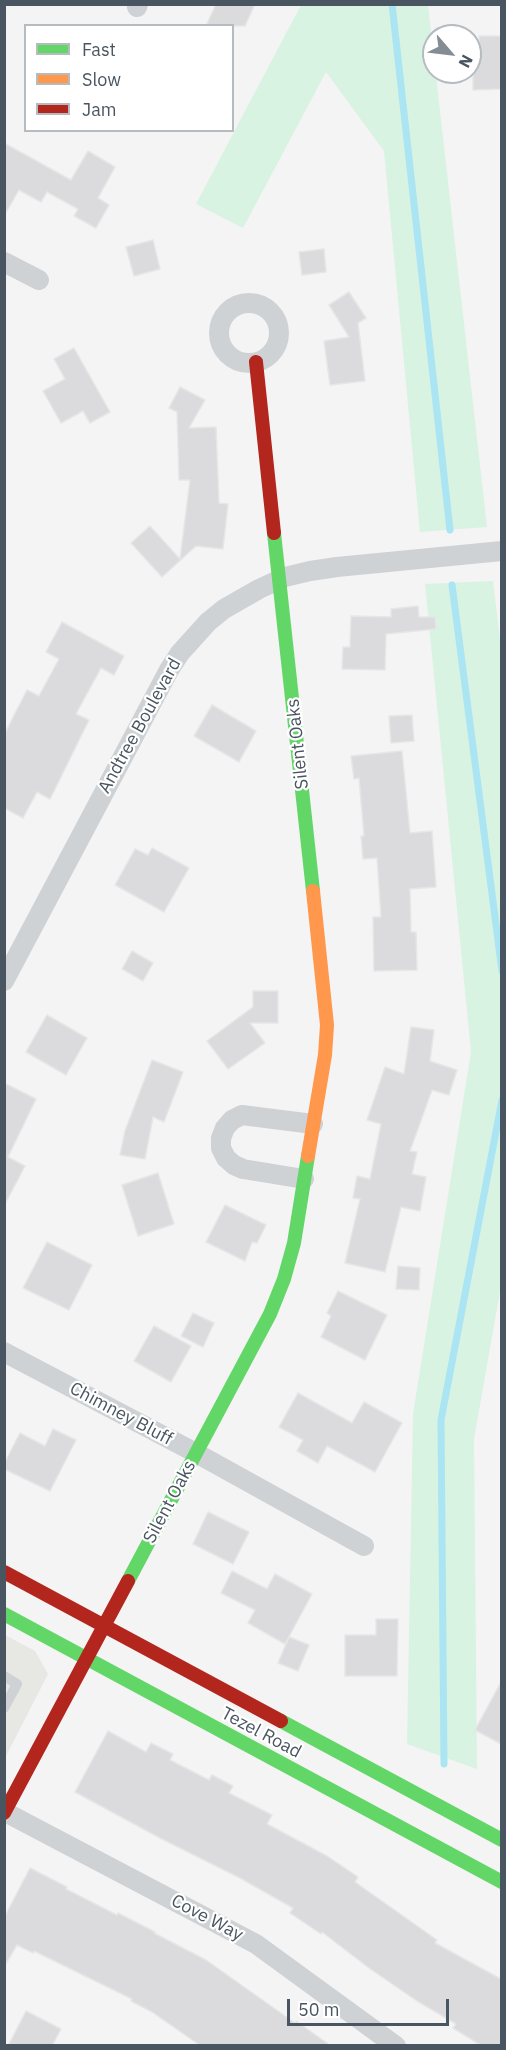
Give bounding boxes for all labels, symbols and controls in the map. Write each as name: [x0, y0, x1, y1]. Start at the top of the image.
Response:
legend: [24, 24, 234, 132]
north arrow: [422, 24, 482, 84]
text: Fast: [82, 38, 116, 61]
text: N: [455, 52, 478, 71]
text: Slow: [82, 68, 121, 91]
text: Jam: [82, 98, 117, 121]
street label: Andtree Boulevard: [94, 655, 186, 797]
street label: Silent Oaks: [283, 698, 313, 790]
street label: Chimney Bluff: [66, 1378, 176, 1450]
street label: Silent Oaks: [139, 1457, 201, 1547]
street label: Tezel Road: [217, 1703, 305, 1763]
street label: Cove Way: [167, 1890, 247, 1946]
scale bar: [290, 1987, 452, 2025]
text: 50 m: [298, 1998, 340, 2021]

